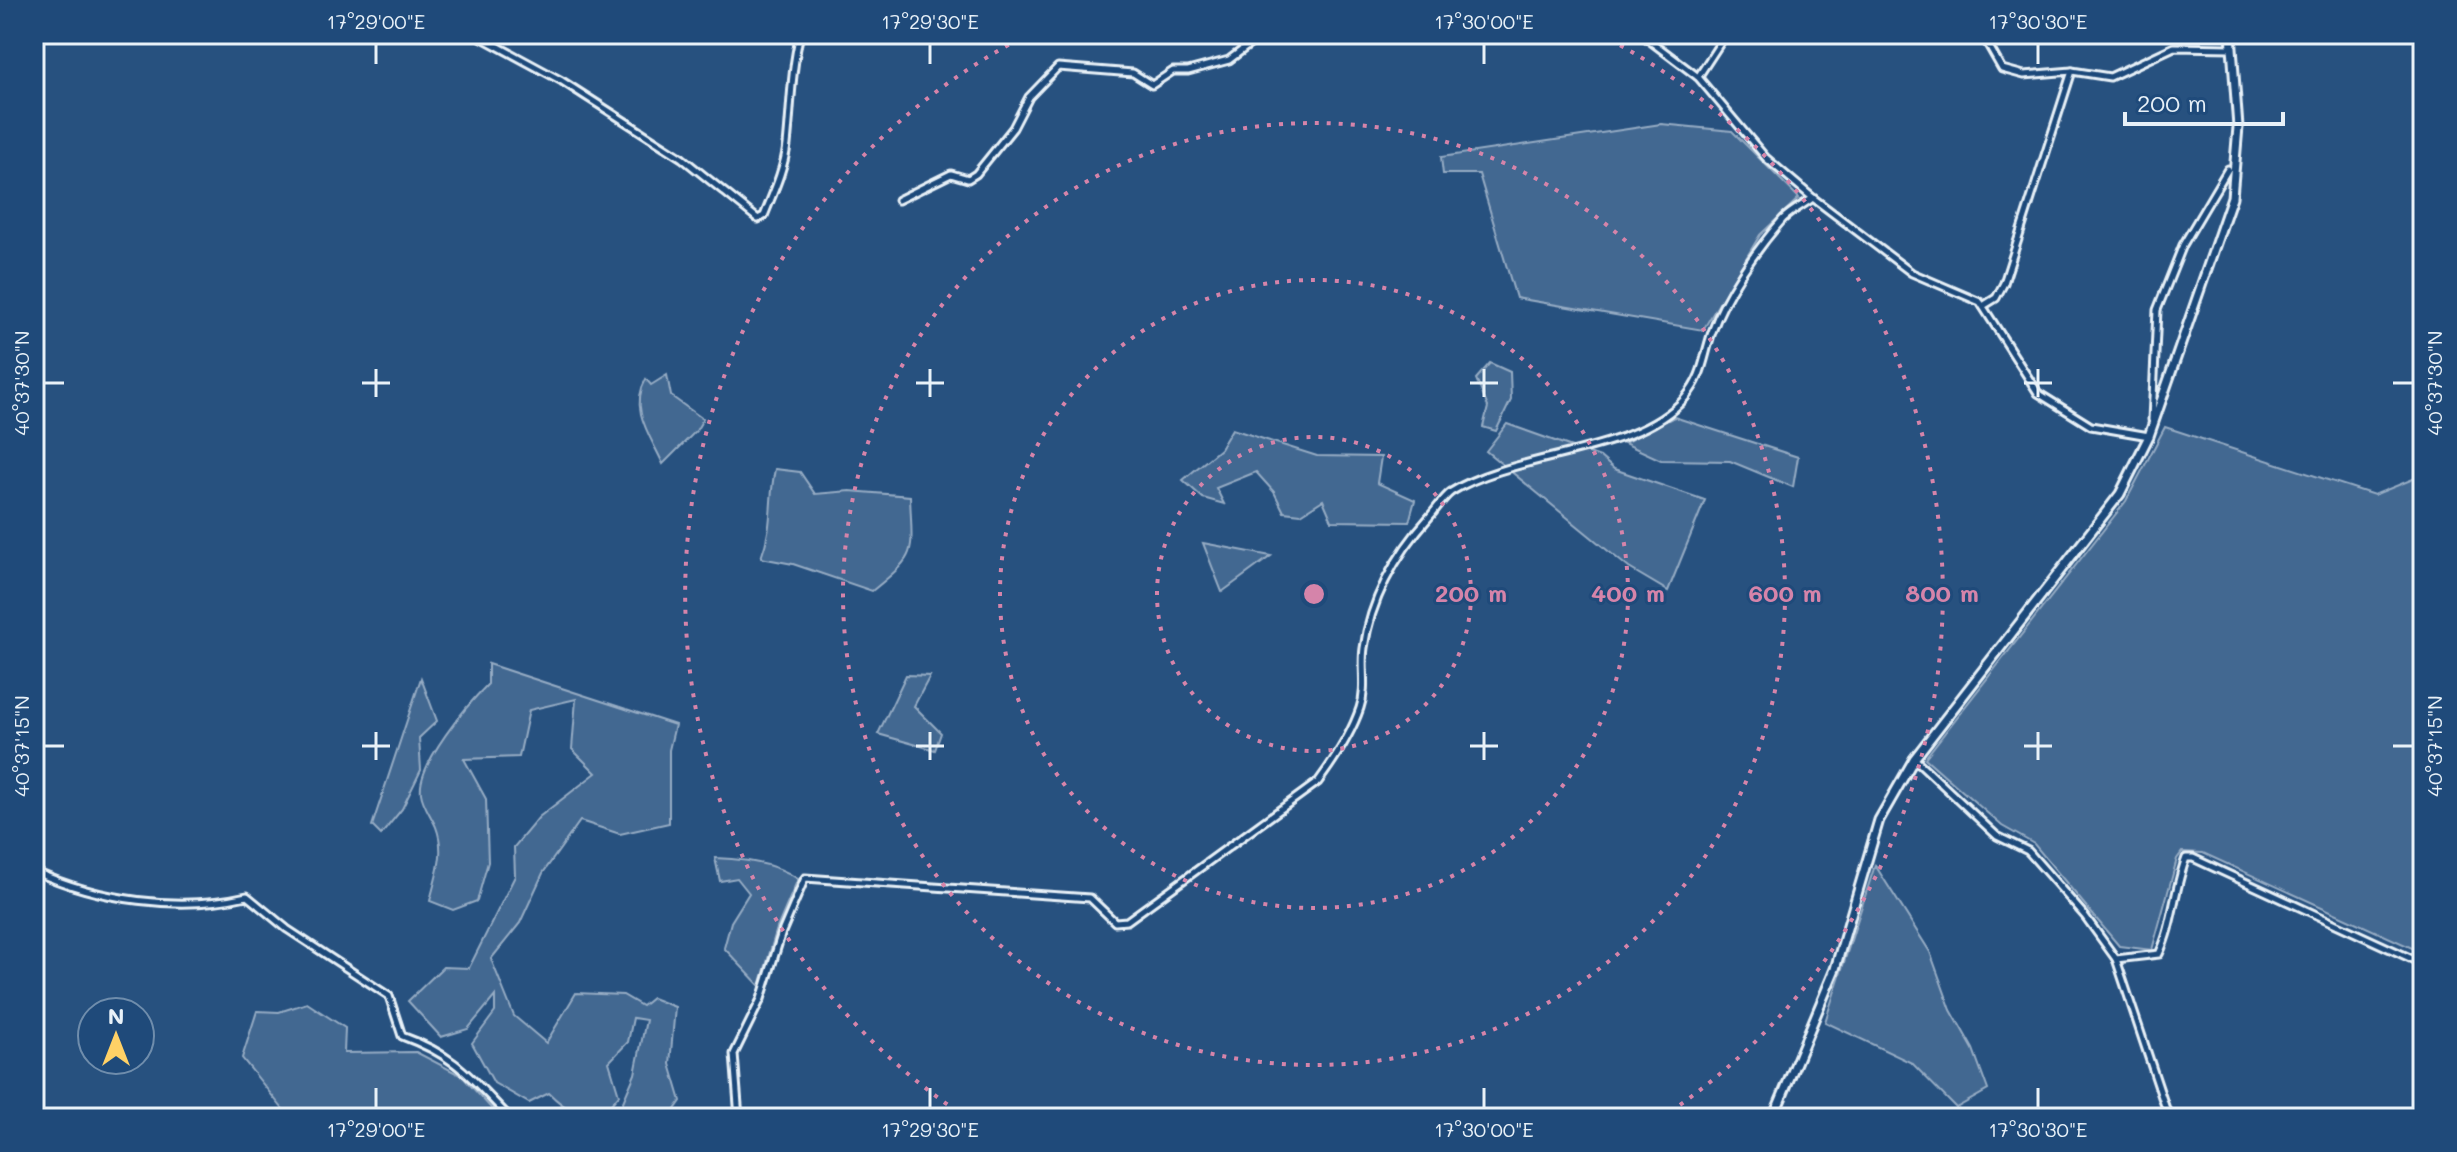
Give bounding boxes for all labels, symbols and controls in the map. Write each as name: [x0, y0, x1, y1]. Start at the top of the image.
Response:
text: 17°29'00"E: [327, 8, 425, 34]
text: 17°29'30"E: [881, 8, 979, 34]
text: 17°30'00"E: [1434, 8, 1534, 34]
text: 17°30'30"E: [1989, 8, 2087, 34]
scale bar: [2125, 76, 2283, 126]
text: 200 m: [2137, 87, 2207, 118]
text: 40°37'30"N: [8, 331, 34, 435]
text: 40°37'30"N: [2421, 331, 2447, 435]
text: 200 m: [1435, 577, 1507, 608]
text: 400 m: [1591, 577, 1665, 608]
text: 600 m: [1748, 577, 1822, 608]
text: 800 m: [1905, 577, 1979, 608]
centre of rings: [1300, 580, 1328, 608]
text: 40°37'15"N: [8, 695, 34, 797]
text: 40°37'15"N: [2421, 695, 2447, 797]
north arrow: [76, 996, 156, 1076]
text: N: [108, 1001, 124, 1030]
text: 17°29'00"E: [327, 1116, 425, 1142]
text: 17°29'30"E: [881, 1116, 979, 1142]
text: 17°30'00"E: [1434, 1116, 1534, 1142]
text: 17°30'30"E: [1989, 1116, 2087, 1142]

